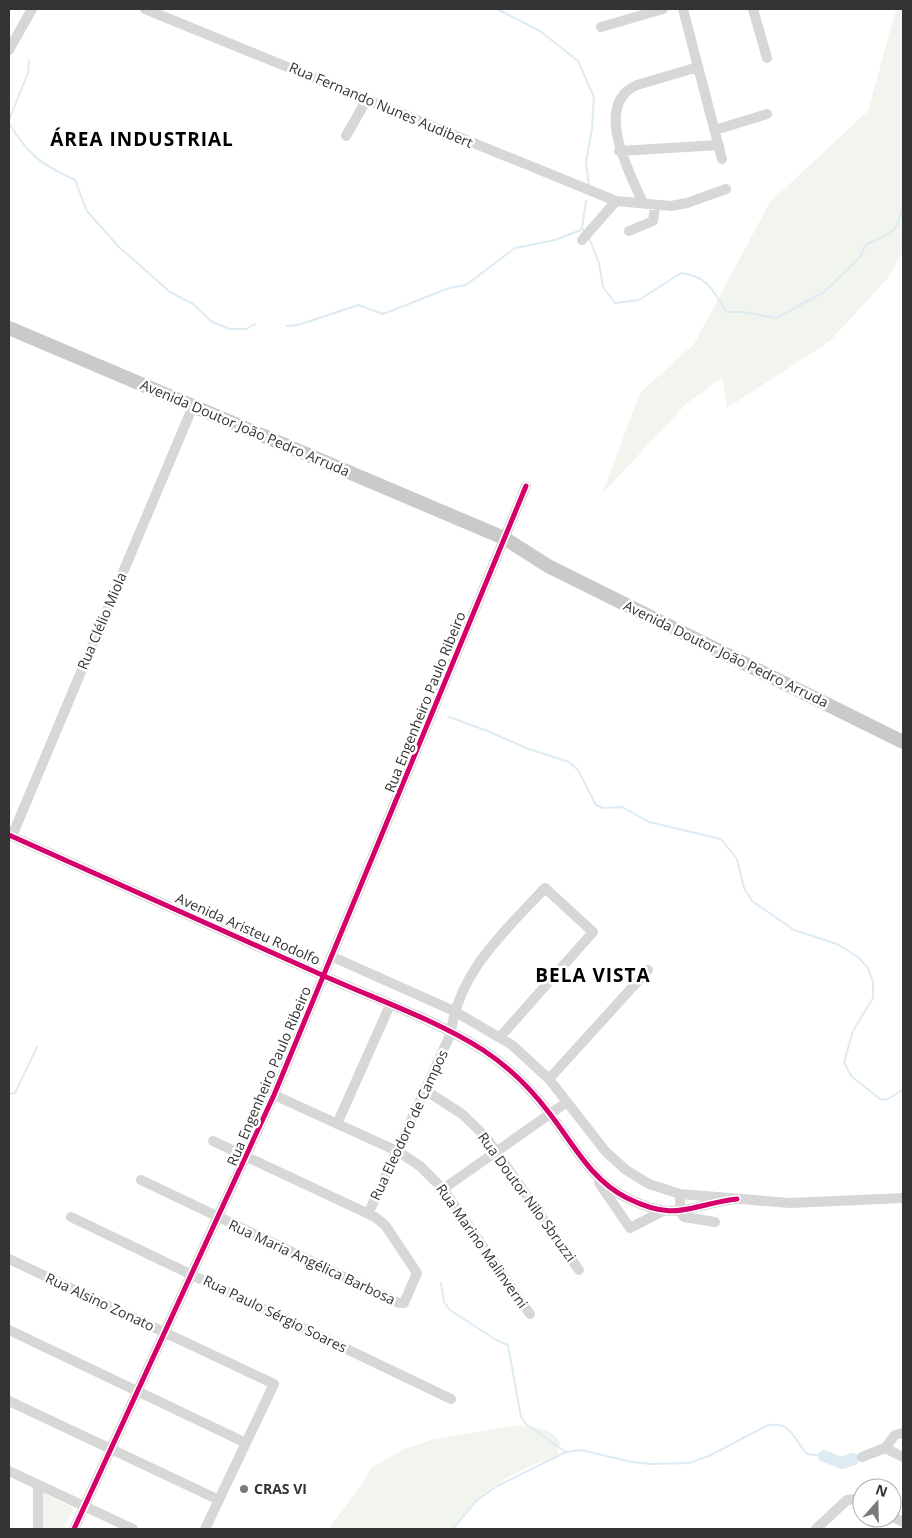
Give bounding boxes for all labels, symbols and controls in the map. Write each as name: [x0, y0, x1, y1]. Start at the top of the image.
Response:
street label: Rua Fernando Nunes Audibert: [287, 57, 476, 152]
district label: ÁREA INDUSTRIAL: [50, 126, 234, 152]
street label: Avenida Doutor João Pedro Arruda: [138, 375, 353, 480]
street label: Rua Clélio Miola: [73, 569, 131, 672]
street label: Avenida Doutor João Pedro Arruda: [621, 596, 832, 712]
street label: Rua Engenheiro Paulo Ribeiro: [379, 609, 470, 795]
street label: Avenida Aristeu Rodolfo: [173, 888, 324, 969]
district label: BELA VISTA: [535, 962, 651, 988]
street label: Rua Engenheiro Paulo Ribeiro: [222, 983, 315, 1169]
street label: Rua Eleodoro de Campos: [365, 1046, 452, 1203]
street label: Rua Doutor Nilo Sbruzzi: [474, 1128, 581, 1265]
street label: Rua Marino Malinverni: [432, 1180, 533, 1312]
street label: Rua Maria Angélica Barbosa: [226, 1215, 399, 1309]
street label: Rua Alsino Zonato: [43, 1268, 158, 1335]
street label: Rua Paulo Sérgio Soares: [200, 1270, 351, 1357]
north arrow: [852, 1478, 902, 1528]
place label: CRAS VI: [254, 1479, 307, 1498]
text: N: [873, 1479, 890, 1501]
marker: CRAS VI: [238, 1483, 250, 1495]

